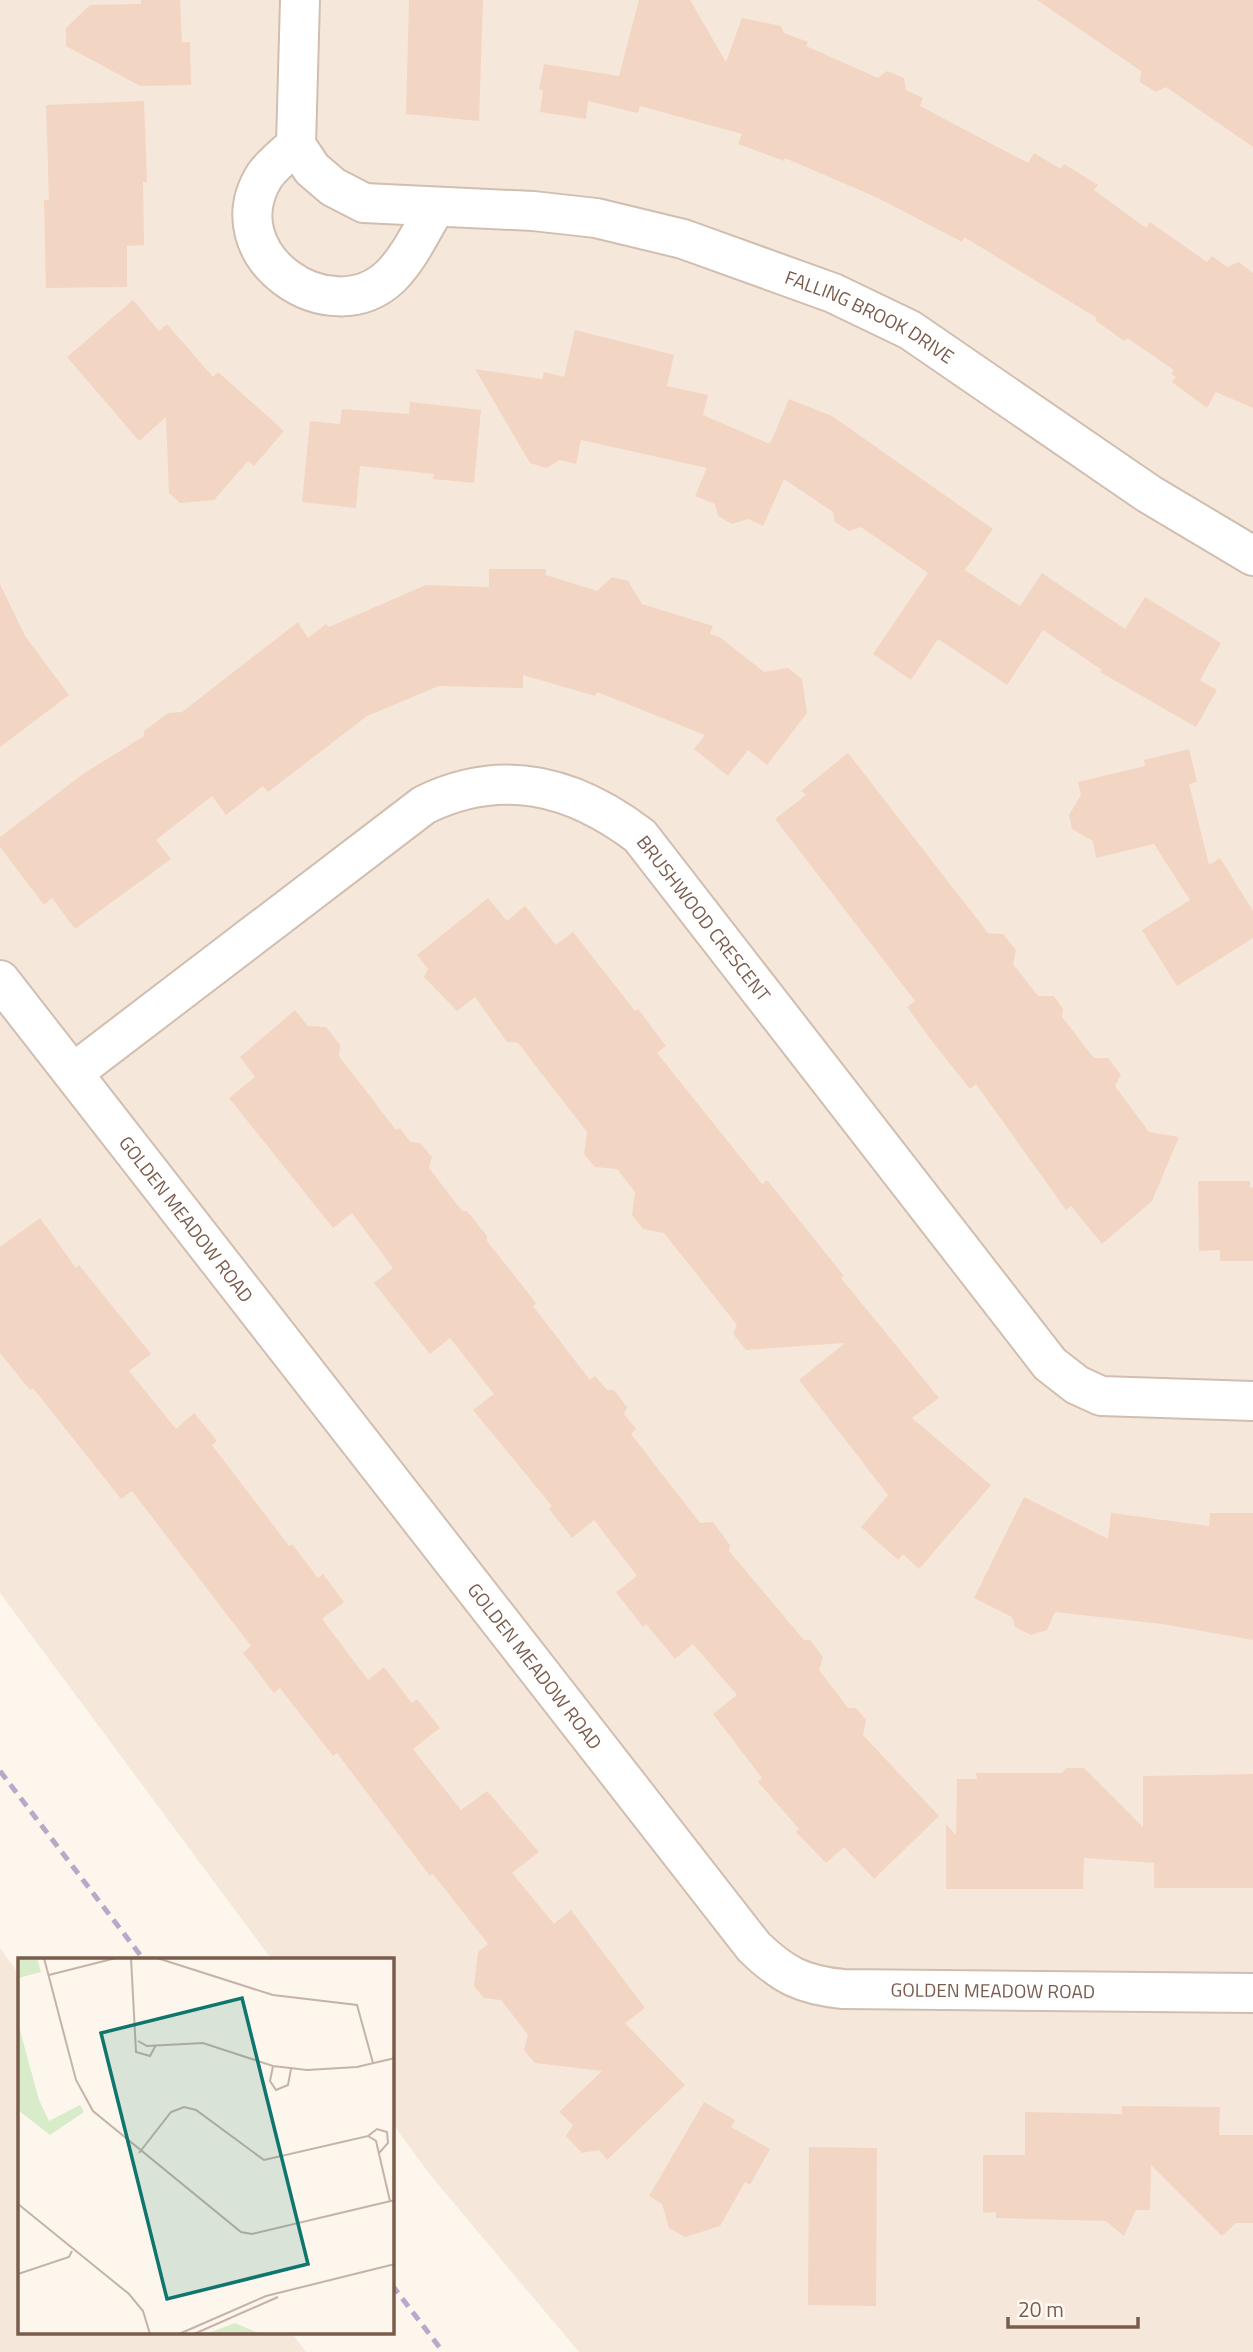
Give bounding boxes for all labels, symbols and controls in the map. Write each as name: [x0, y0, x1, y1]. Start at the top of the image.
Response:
street label: FALLING BROOK DRIVE: [781, 262, 960, 370]
street label: BRUSHWOOD CRESCENT: [630, 829, 778, 1007]
street label: GOLDEN MEADOW ROAD: [112, 1129, 261, 1308]
street label: GOLDEN MEADOW ROAD: [461, 1576, 610, 1755]
inset map: [18, 1958, 394, 2334]
street label: GOLDEN MEADOW ROAD: [891, 1974, 1095, 2005]
scale bar: [1008, 2286, 1138, 2330]
text: 20 m: [1018, 2293, 1064, 2325]

